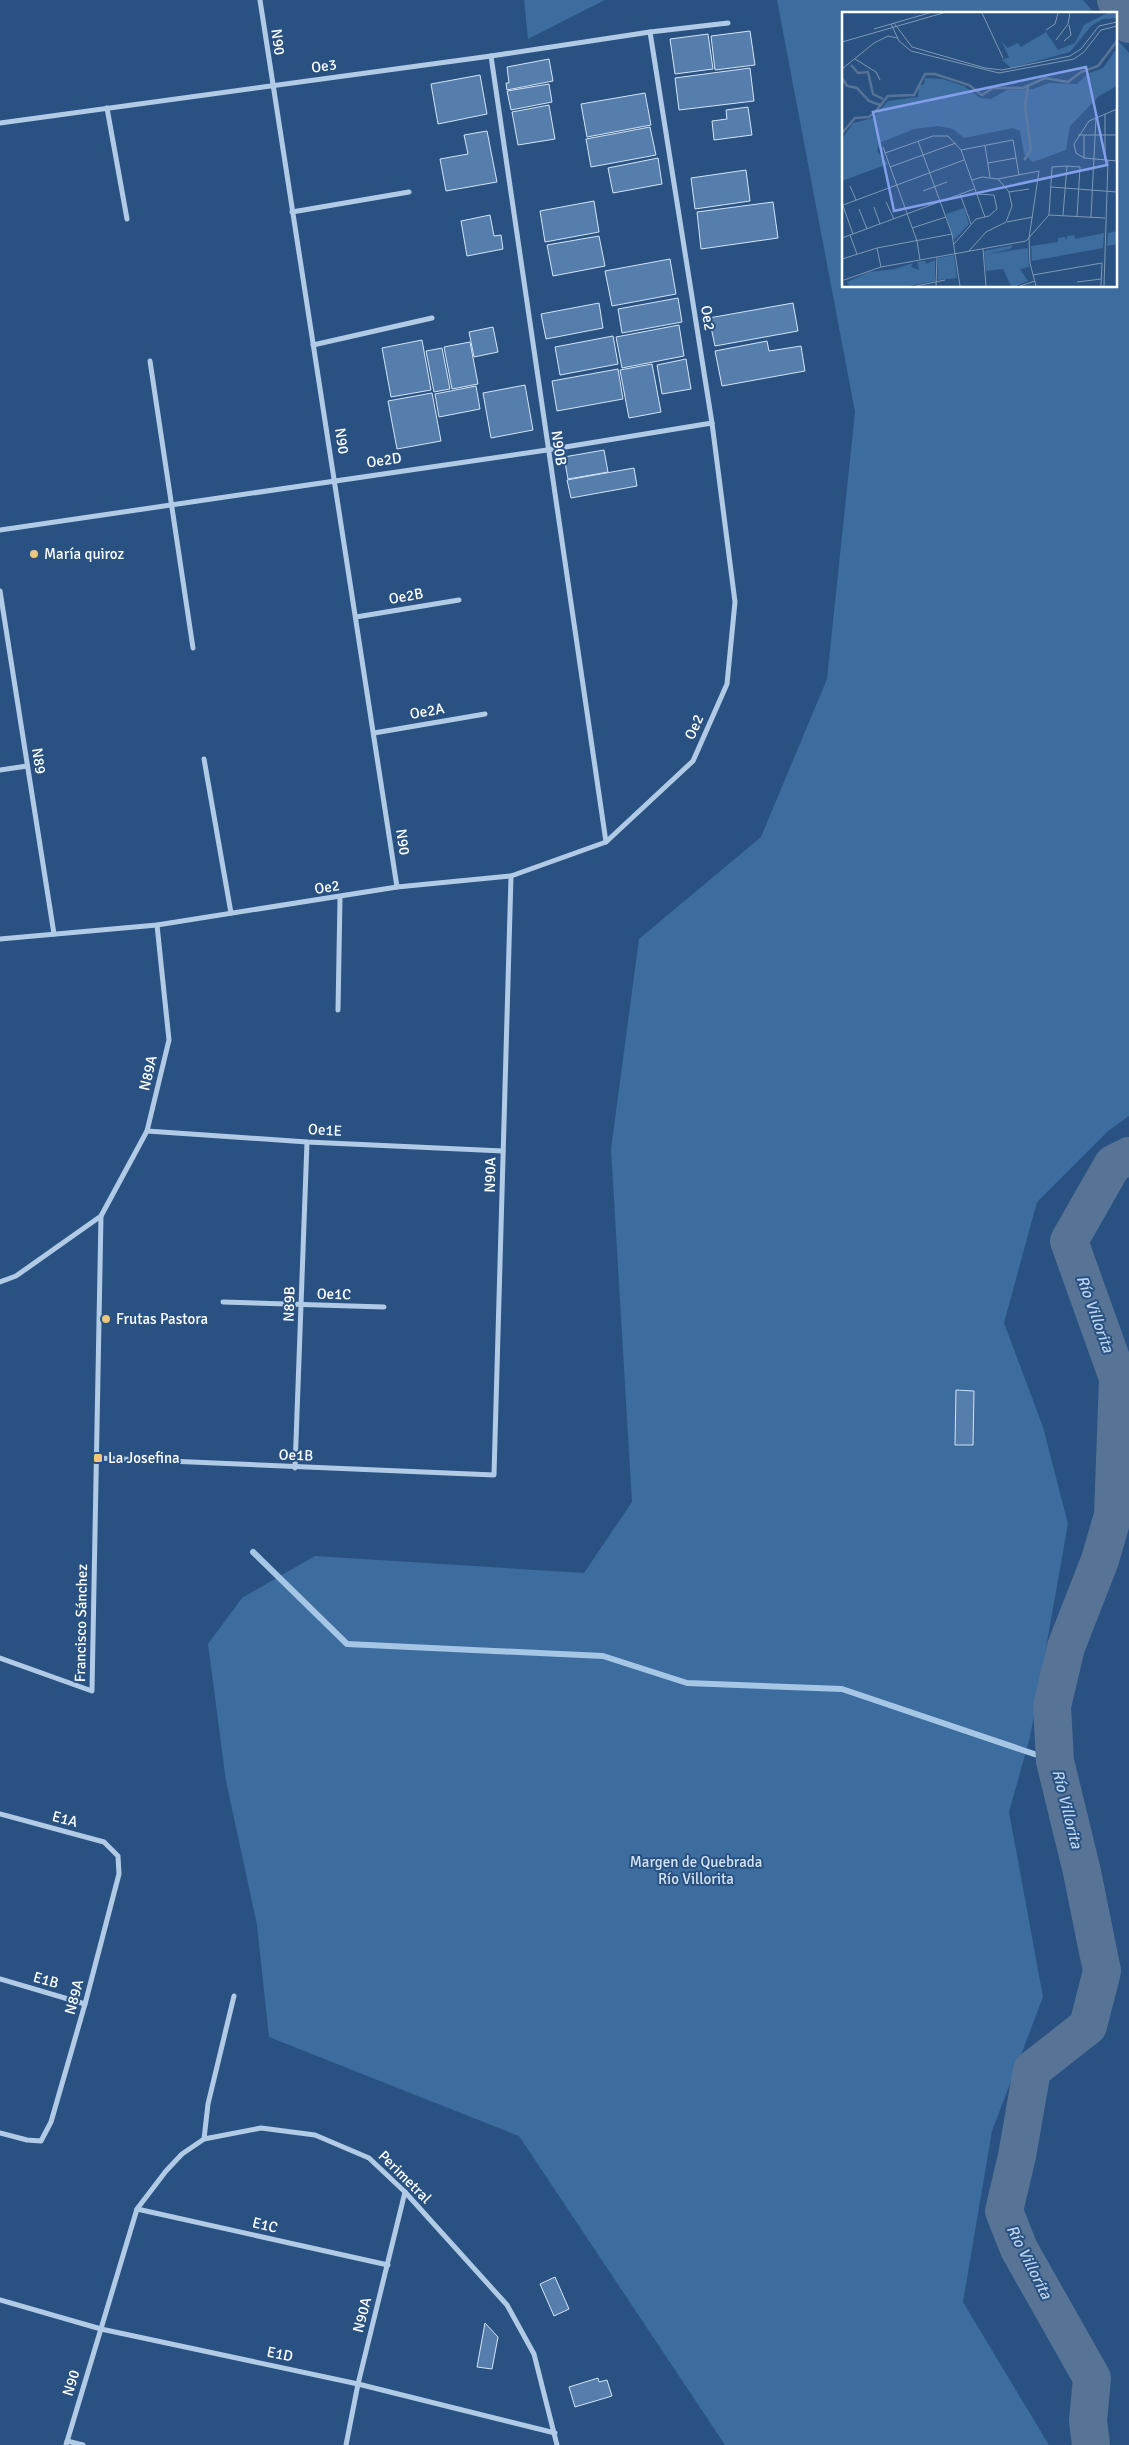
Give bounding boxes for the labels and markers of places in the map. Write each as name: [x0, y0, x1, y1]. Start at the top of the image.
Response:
place label: María quiroz: [44, 545, 124, 563]
marker: María quiroz: [28, 548, 40, 560]
place label: Frutas Pastora: [116, 1310, 208, 1328]
marker: Frutas Pastora: [100, 1313, 112, 1325]
place label: La Josefina: [108, 1449, 180, 1467]
marker: La Josefina: [92, 1452, 104, 1464]

